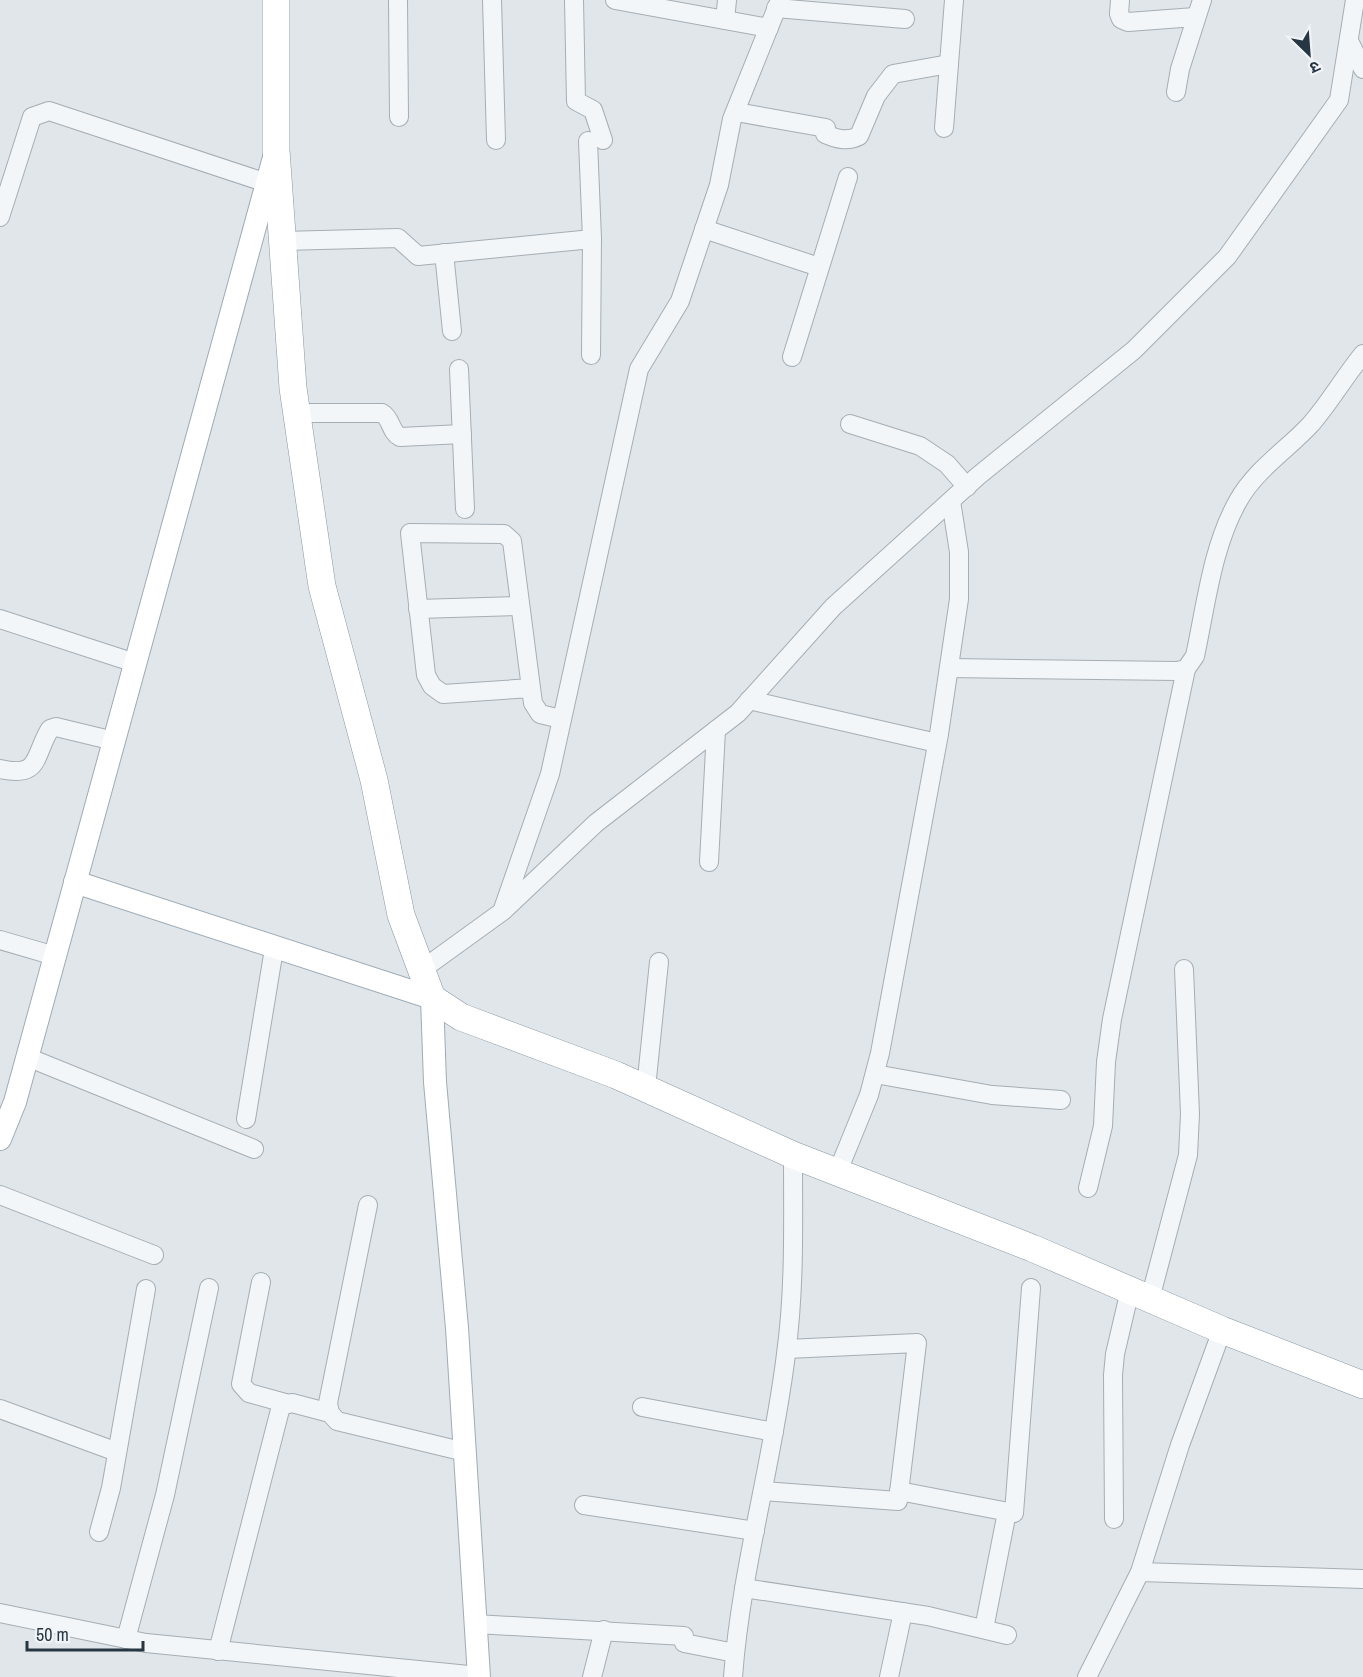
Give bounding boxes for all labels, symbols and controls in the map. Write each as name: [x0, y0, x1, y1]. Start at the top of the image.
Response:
north arrow: [1279, 24, 1339, 84]
text: उ: [1306, 56, 1324, 80]
scale bar: [27, 1614, 142, 1652]
text: 50 m: [36, 1622, 69, 1647]

